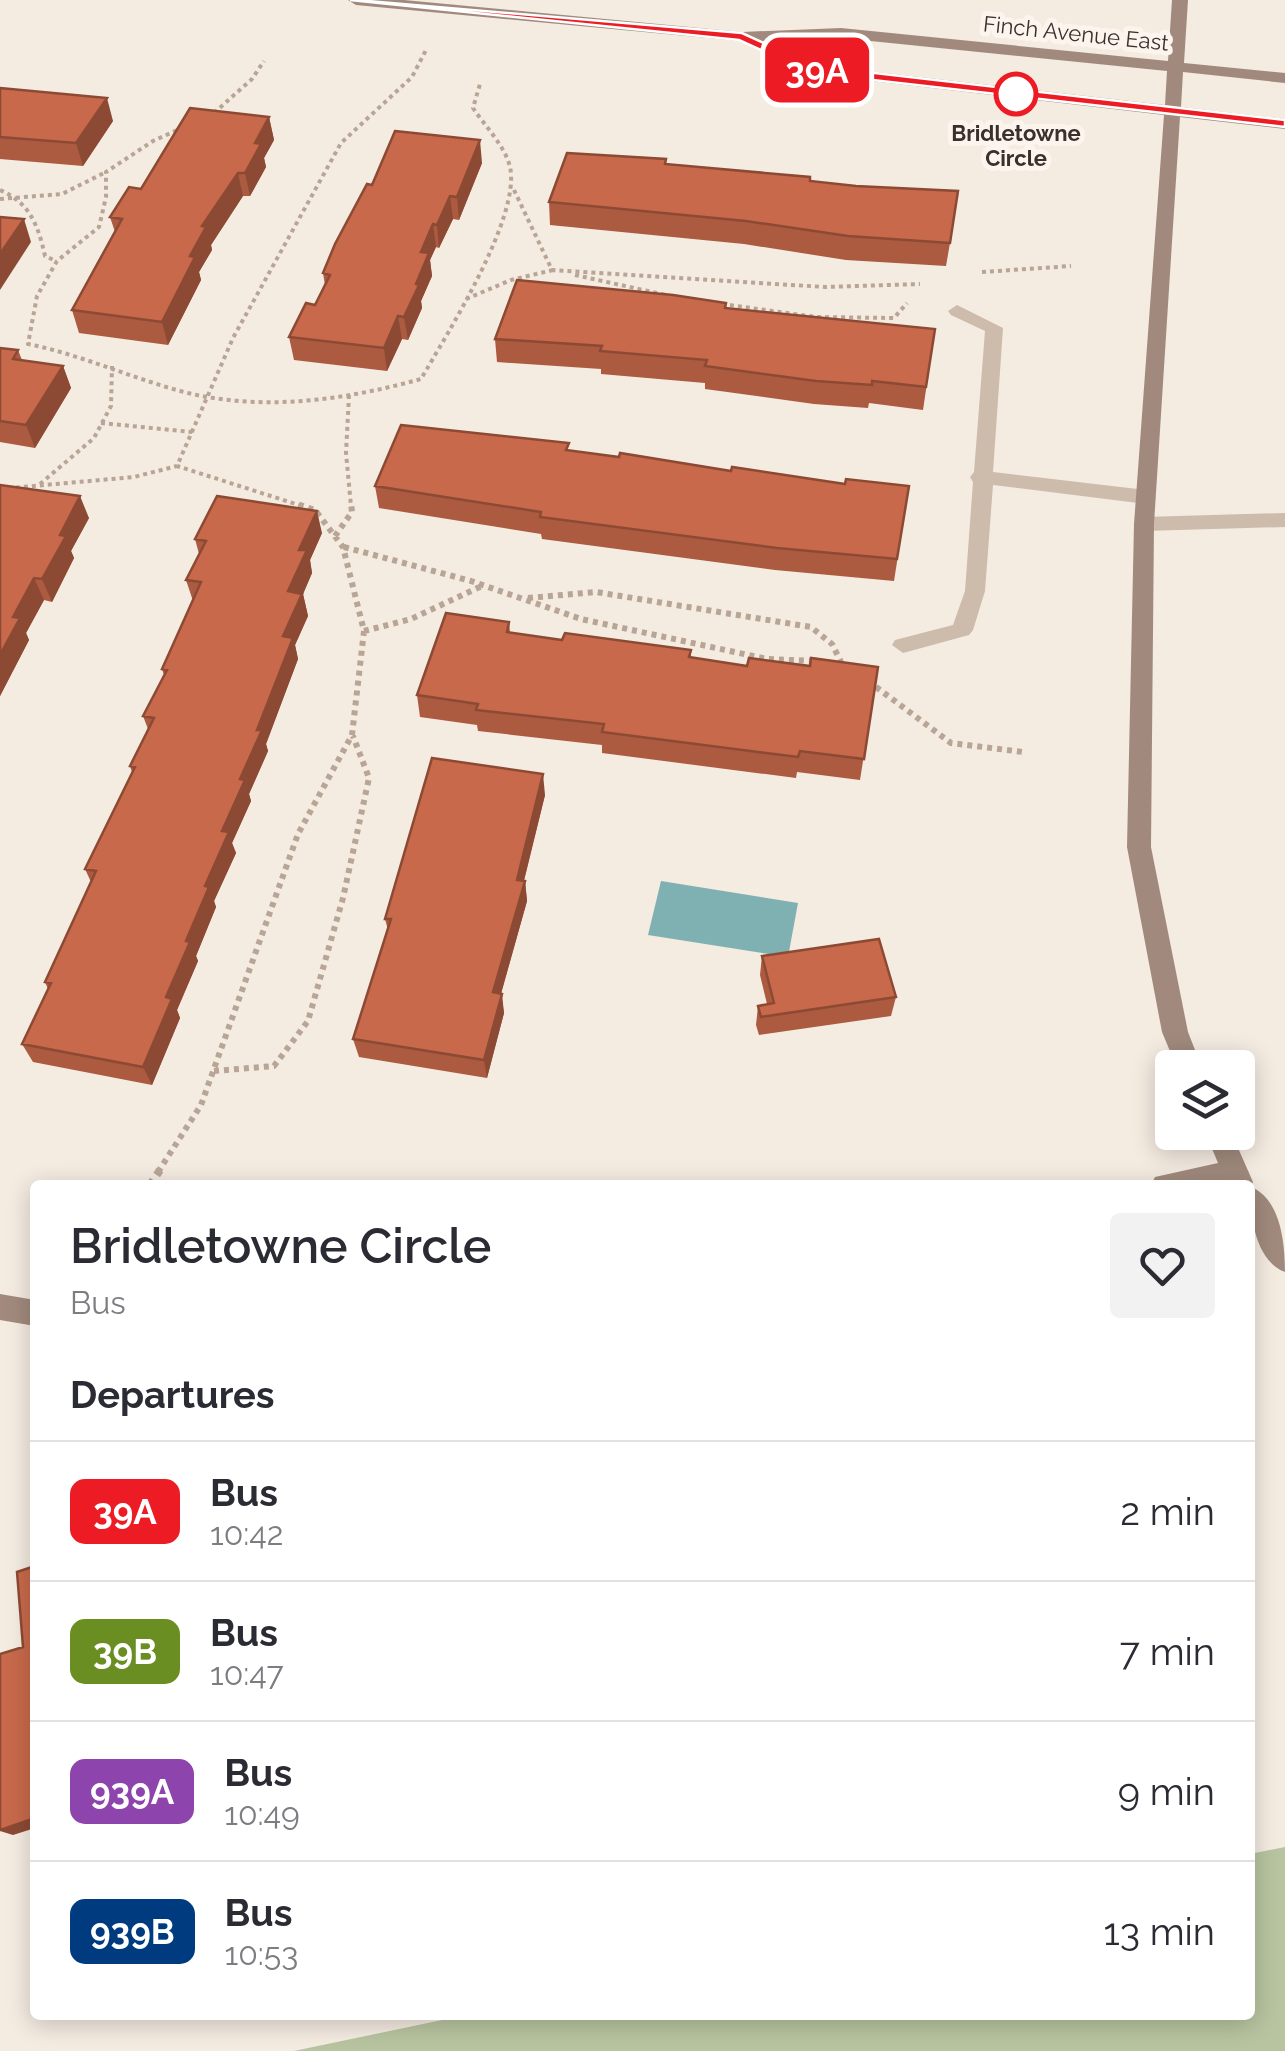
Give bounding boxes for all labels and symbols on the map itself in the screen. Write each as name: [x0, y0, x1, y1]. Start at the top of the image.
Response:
street label: Finch Avenue East: [982, 10, 1171, 56]
line badge: 39A: [760, 38, 874, 102]
marker: Bridletowne Circle: [995, 73, 1037, 115]
place label: Bridletowne Circle: [951, 120, 1081, 171]

